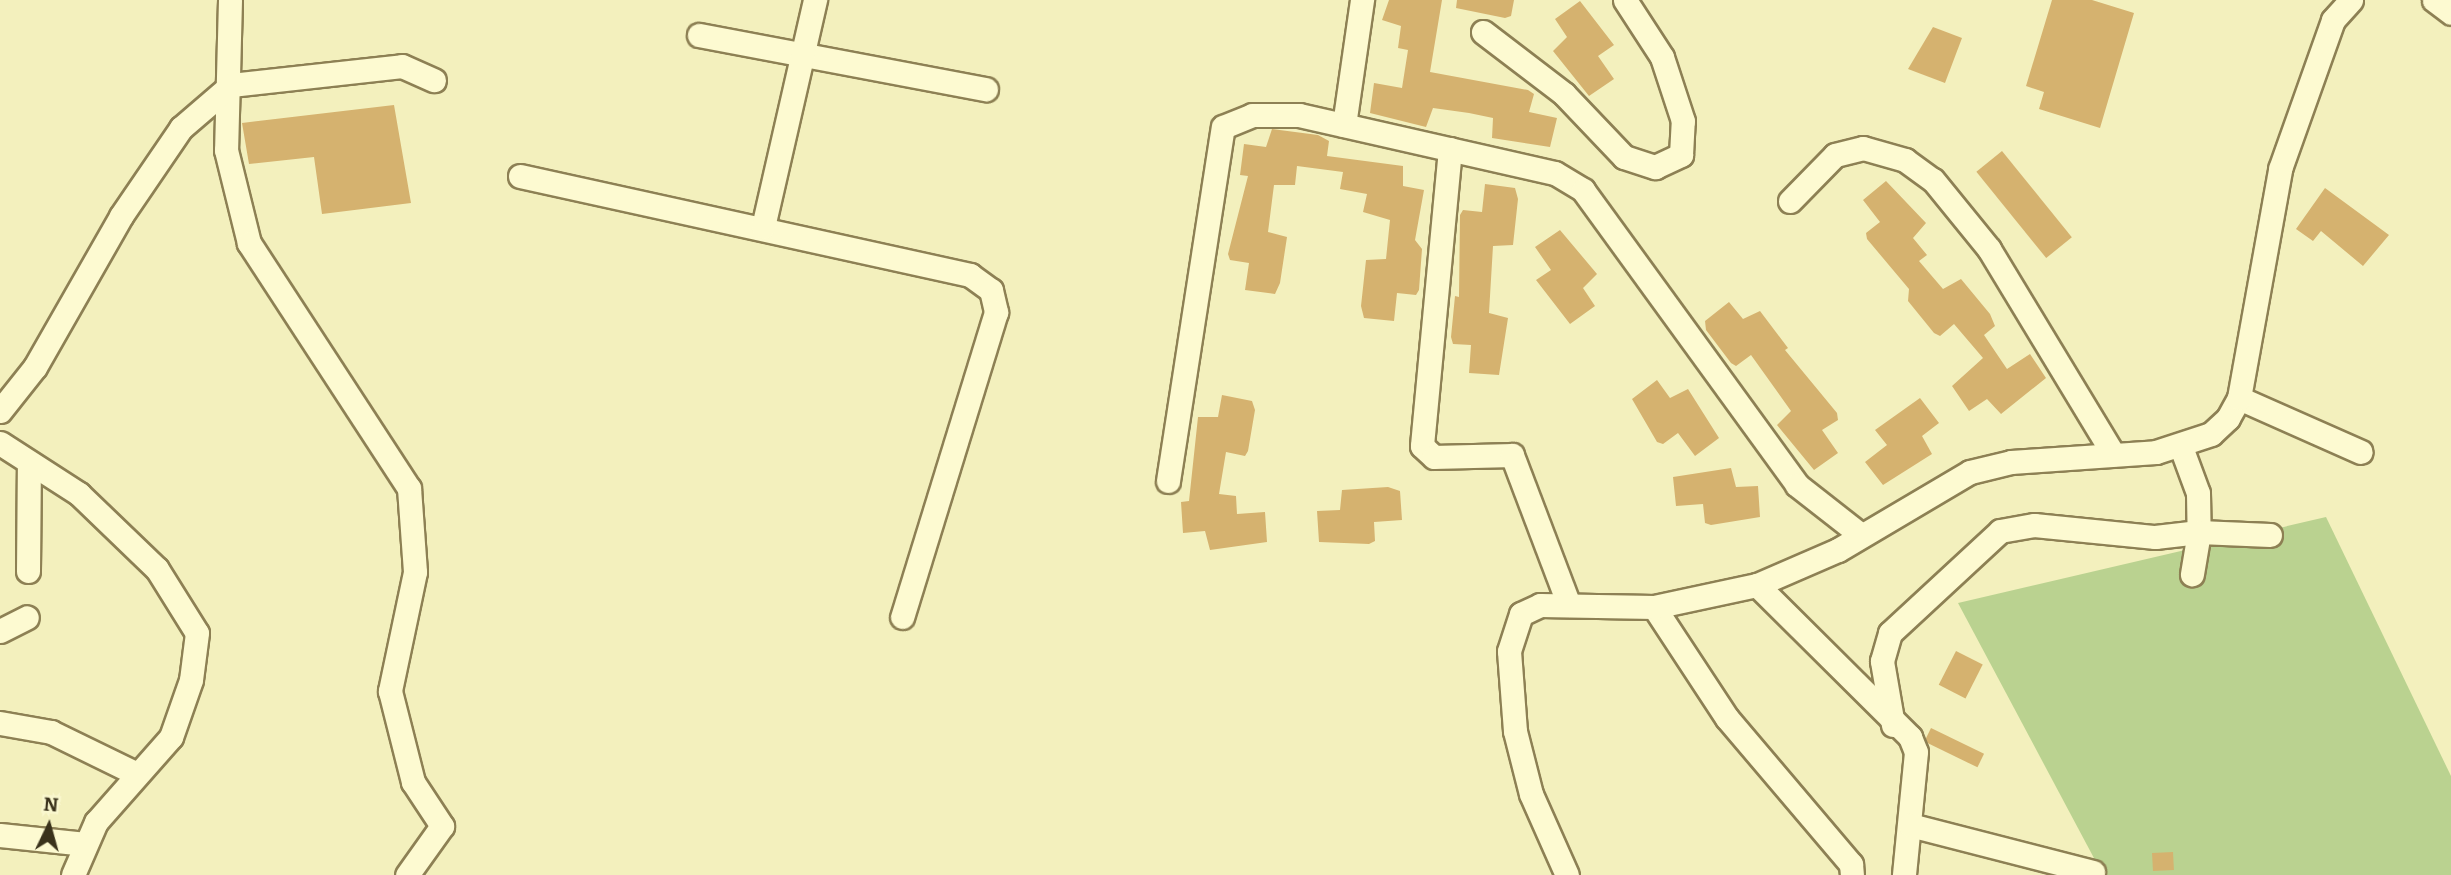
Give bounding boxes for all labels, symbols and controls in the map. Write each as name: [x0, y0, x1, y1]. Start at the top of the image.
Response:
north arrow: [14, 791, 84, 861]
text: N: [43, 792, 59, 817]

